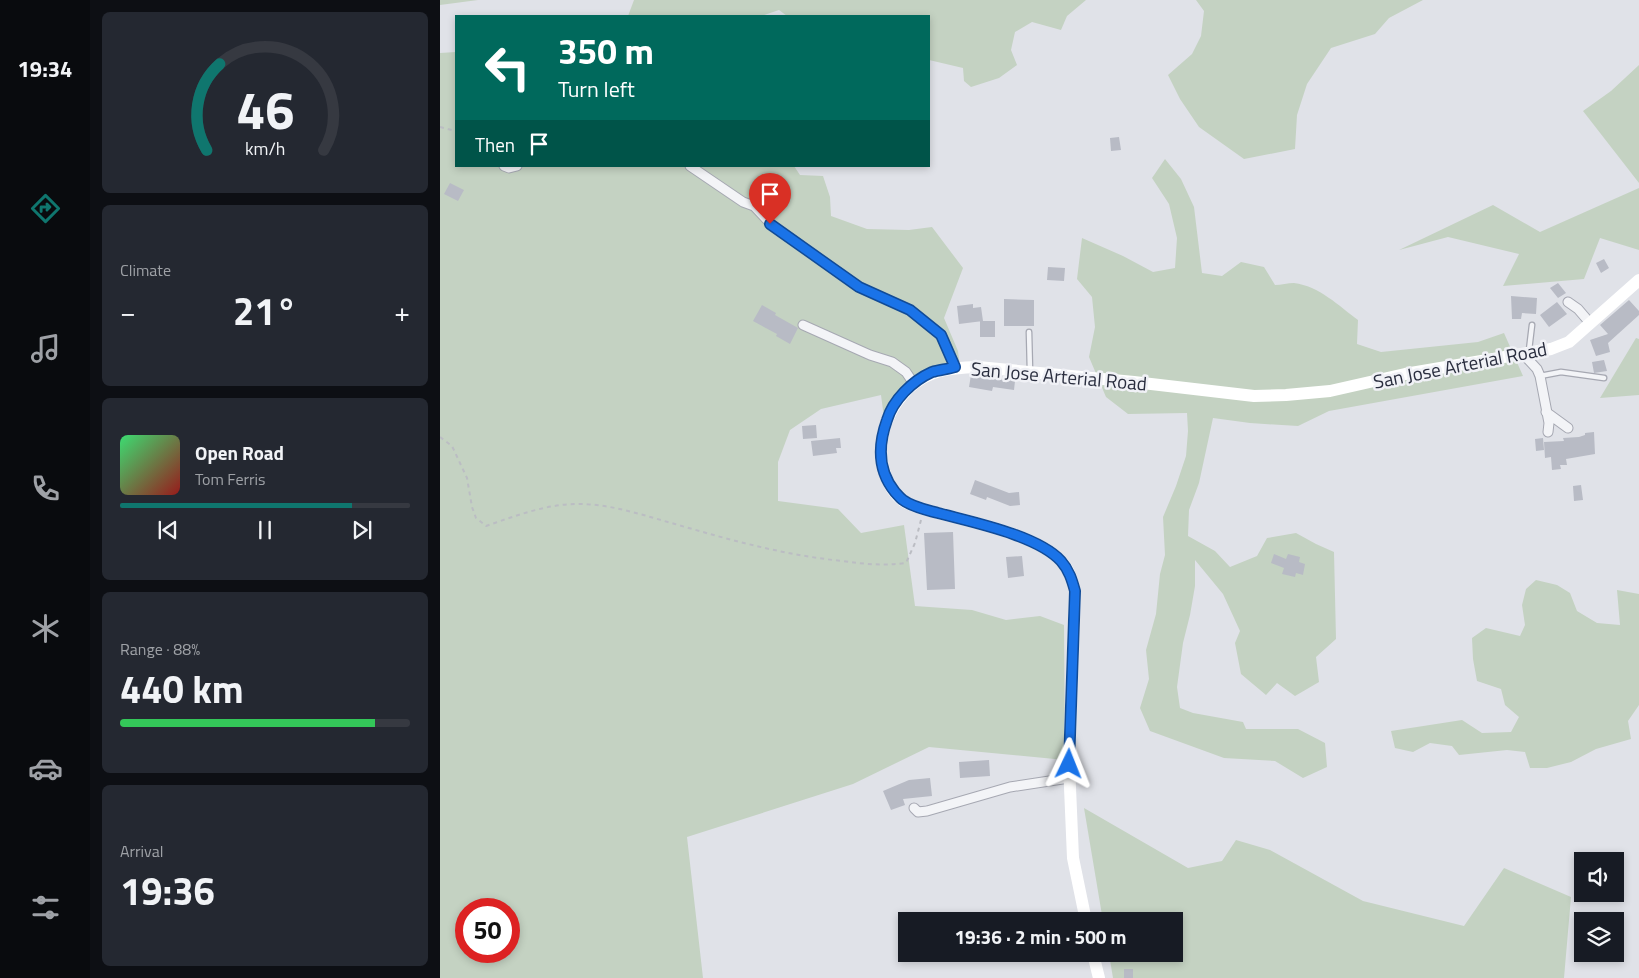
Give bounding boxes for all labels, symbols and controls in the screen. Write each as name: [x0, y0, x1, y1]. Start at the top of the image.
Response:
text: 350 m: [558, 24, 654, 78]
icon: left: [475, 35, 540, 100]
text: 19:34: [18, 52, 72, 86]
text: 46: [236, 70, 294, 149]
text: Turn left: [558, 72, 635, 106]
text: Then: [475, 130, 515, 159]
icon: arrive: [525, 130, 553, 158]
text: km/h: [245, 135, 285, 162]
pin: [749, 173, 791, 224]
icon: arrive: [756, 180, 784, 208]
icon: directions: [28, 191, 63, 226]
text: Climate: [120, 258, 171, 282]
text: 21°: [233, 282, 297, 340]
text: −: [120, 290, 136, 333]
text: +: [394, 290, 410, 333]
icon: music: [28, 331, 63, 366]
street label: San Jose Arterial Road: [1371, 333, 1549, 396]
street label: San Jose Arterial Road: [970, 353, 1148, 398]
text: Open Road: [195, 438, 284, 467]
text: Tom Ferris: [195, 467, 266, 491]
icon: phone: [28, 471, 63, 506]
icon: previous: [154, 516, 182, 544]
icon: pause: [251, 516, 279, 544]
icon: next: [348, 516, 376, 544]
icon: climate: [28, 611, 63, 646]
text: Range · 88%: [120, 637, 200, 661]
text: 440 km: [120, 660, 244, 718]
position arrow: [1042, 737, 1094, 789]
icon: car: [28, 751, 63, 786]
text: Arrival: [120, 839, 163, 863]
map controls: [1574, 852, 1624, 962]
button: sound: [1574, 852, 1624, 902]
text: 19:36: [120, 862, 215, 920]
icon: filters: [28, 890, 63, 925]
speed limit sign: 50: [455, 898, 520, 963]
button: layers: [1574, 912, 1624, 962]
text: 19:36 · 2 min · 500 m: [954, 922, 1127, 951]

